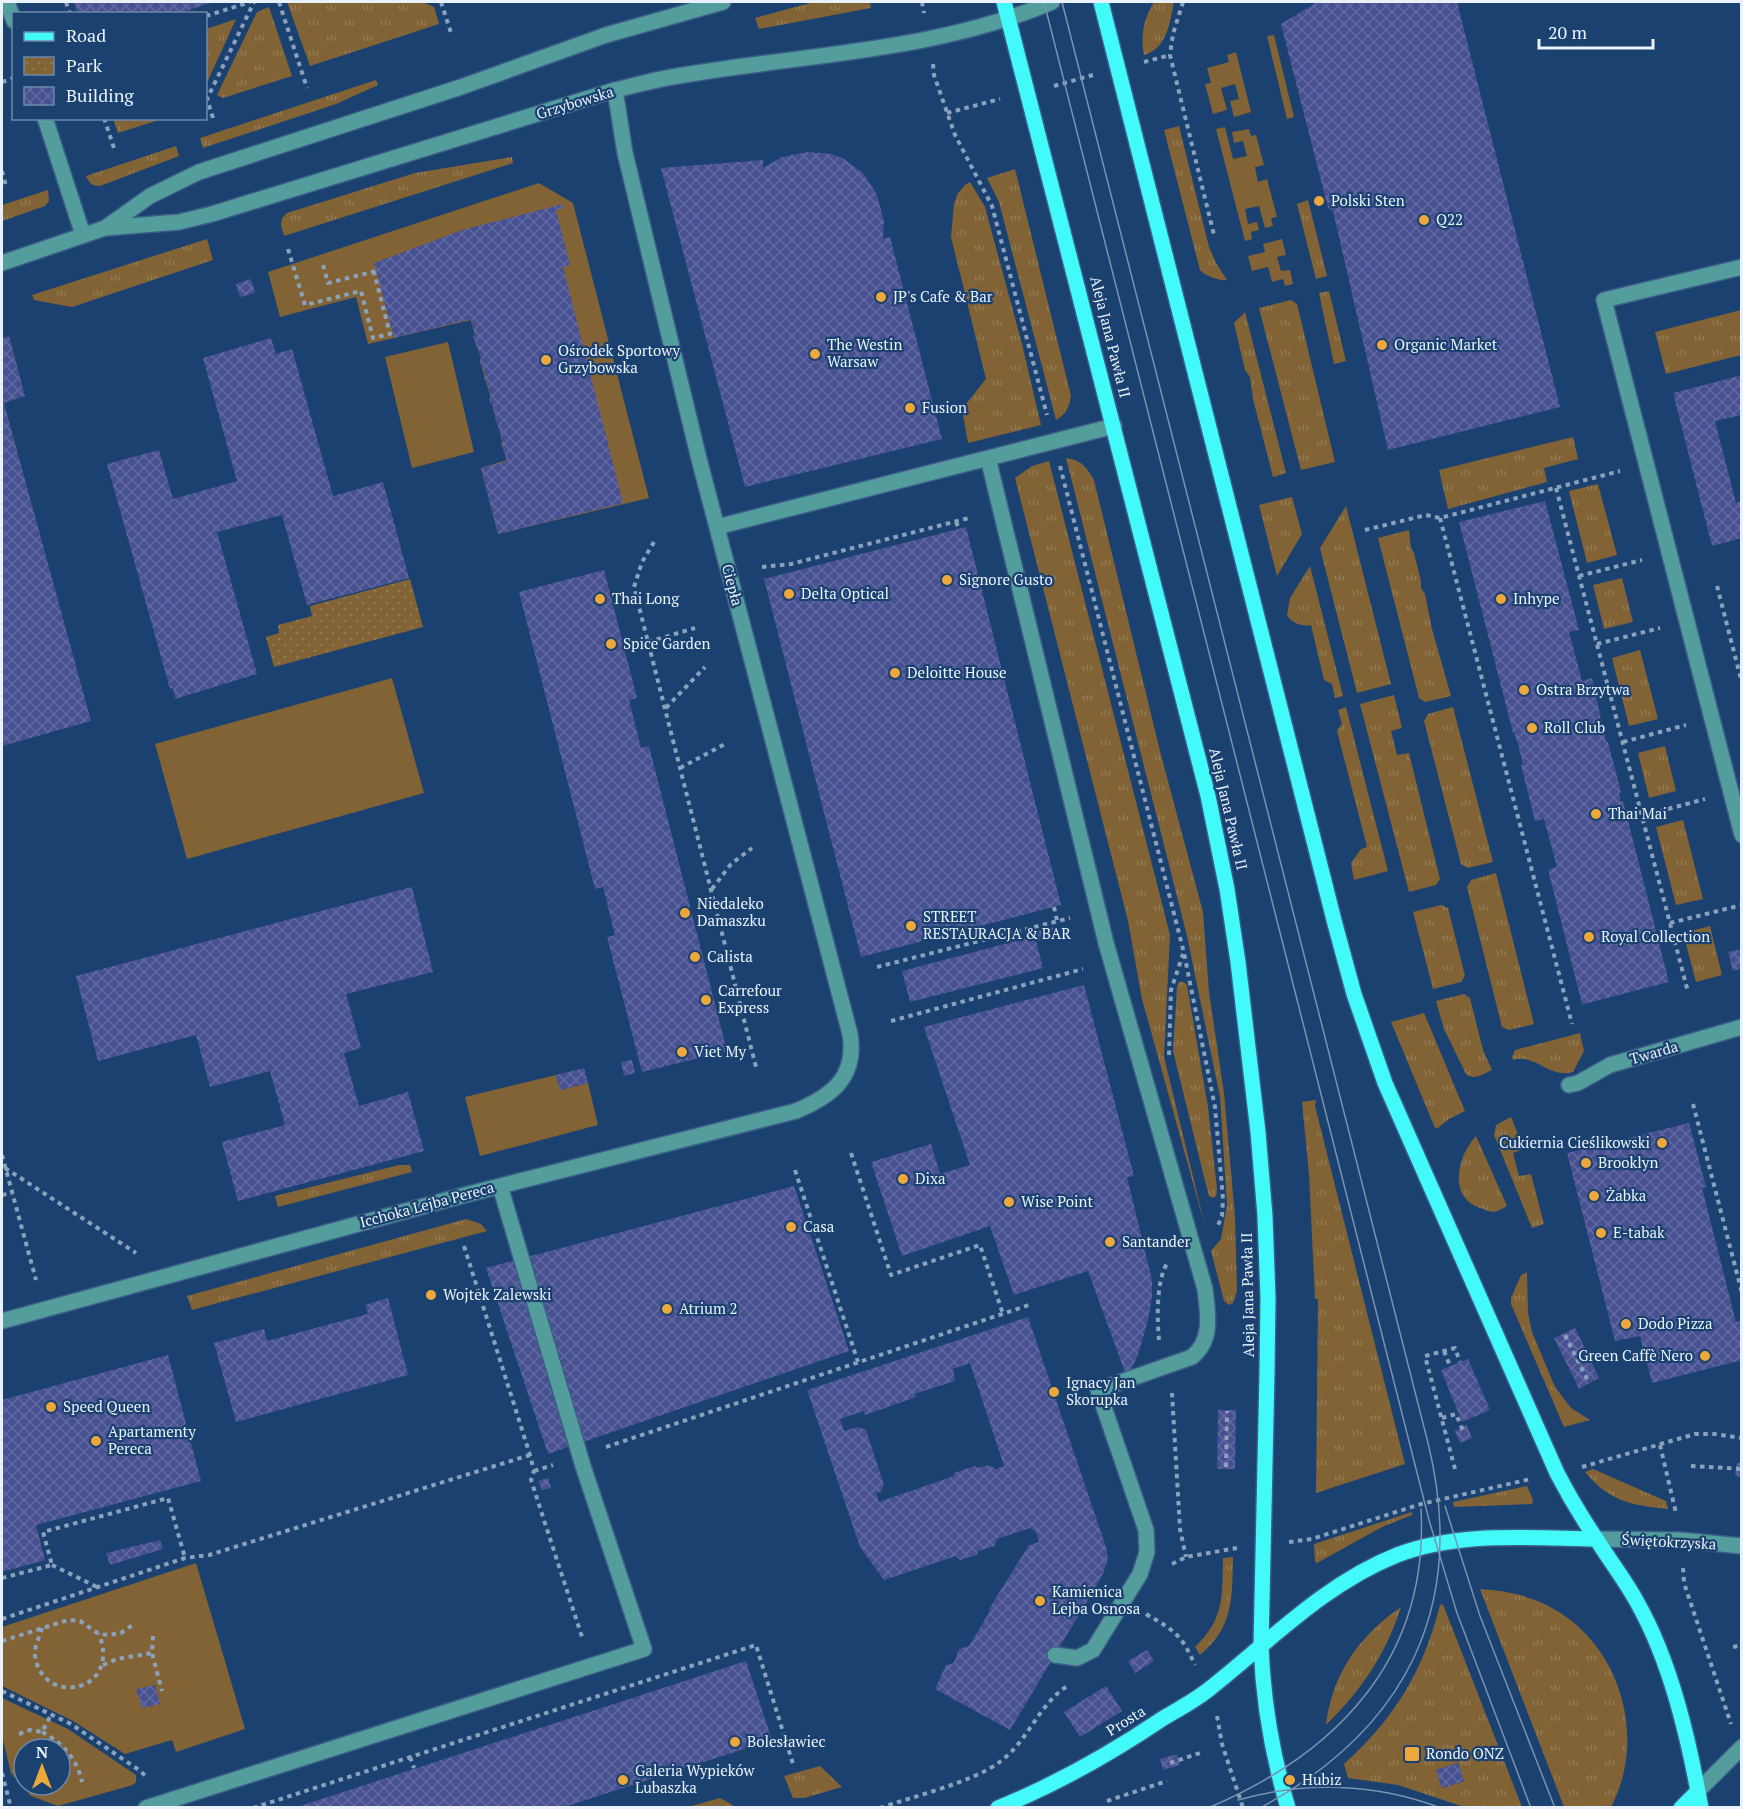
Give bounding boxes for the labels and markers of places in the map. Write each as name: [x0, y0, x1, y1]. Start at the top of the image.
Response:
place label: Polski Sten: [1331, 190, 1405, 210]
marker: Polski Sten: [1312, 194, 1326, 208]
place label: Q22: [1436, 209, 1463, 229]
marker: Q22: [1417, 213, 1431, 227]
place label: JP's Cafe & Bar: [893, 286, 993, 306]
marker: JP's Cafe & Bar: [874, 290, 888, 304]
place label: The Westin Warsaw: [827, 334, 902, 371]
place label: Organic Market: [1394, 334, 1498, 354]
marker: Organic Market: [1375, 338, 1389, 352]
place label: Ośrodek Sportowy Grzybowska: [558, 340, 681, 377]
marker: The Westin Warsaw: [808, 347, 822, 361]
marker: Ośrodek Sportowy Grzybowska: [539, 353, 553, 367]
place label: Fusion: [922, 397, 967, 417]
marker: Fusion: [903, 401, 917, 415]
place label: Signore Gusto: [959, 569, 1053, 589]
marker: Signore Gusto: [940, 573, 954, 587]
place label: Delta Optical: [801, 583, 889, 603]
marker: Delta Optical: [782, 587, 796, 601]
place label: Thai Long: [612, 588, 680, 608]
place label: Inhype: [1513, 588, 1560, 608]
marker: Thai Long: [593, 592, 607, 606]
marker: Inhype: [1494, 592, 1508, 606]
place label: Spice Garden: [623, 633, 710, 653]
marker: Spice Garden: [604, 637, 618, 651]
place label: Deloitte House: [907, 662, 1007, 682]
marker: Deloitte House: [888, 666, 902, 680]
place label: Ostra Brzytwa: [1536, 679, 1630, 699]
marker: Ostra Brzytwa: [1517, 683, 1531, 697]
place label: Roll Club: [1544, 717, 1605, 737]
marker: Roll Club: [1525, 721, 1539, 735]
place label: Thai Mai: [1608, 803, 1667, 823]
marker: Thai Mai: [1589, 807, 1603, 821]
place label: Niedaleko Damaszku: [697, 893, 766, 930]
marker: Niedaleko Damaszku: [678, 906, 692, 920]
place label: STREET RESTAURACJA & BAR: [923, 906, 1071, 943]
marker: STREET RESTAURACJA & BAR: [904, 919, 918, 933]
place label: Royal Collection: [1601, 926, 1710, 946]
marker: Royal Collection: [1582, 930, 1596, 944]
place label: Calista: [707, 946, 753, 966]
marker: Calista: [688, 950, 702, 964]
place label: Carrefour Express: [718, 980, 782, 1017]
marker: Carrefour Express: [699, 993, 713, 1007]
place label: Viet My: [694, 1041, 747, 1061]
marker: Viet My: [675, 1045, 689, 1059]
place label: Cukiernia Cieślikowski: [1499, 1132, 1650, 1152]
marker: Cukiernia Cieślikowski: [1655, 1136, 1669, 1150]
place label: Brooklyn: [1598, 1152, 1658, 1172]
marker: Brooklyn: [1579, 1156, 1593, 1170]
place label: Dixa: [915, 1168, 946, 1188]
marker: Dixa: [896, 1172, 910, 1186]
place label: Żabka: [1606, 1185, 1647, 1205]
marker: Żabka: [1587, 1189, 1601, 1203]
place label: Wise Point: [1021, 1191, 1093, 1211]
marker: Wise Point: [1002, 1195, 1016, 1209]
place label: Casa: [803, 1216, 835, 1236]
marker: Casa: [784, 1220, 798, 1234]
place label: E-tabak: [1613, 1222, 1665, 1242]
marker: E-tabak: [1594, 1226, 1608, 1240]
place label: Santander: [1122, 1231, 1190, 1251]
marker: Santander: [1103, 1235, 1117, 1249]
place label: Wojtek Zalewski: [443, 1284, 552, 1304]
marker: Wojtek Zalewski: [424, 1288, 438, 1302]
place label: Atrium 2: [679, 1298, 738, 1318]
marker: Atrium 2: [660, 1302, 674, 1316]
place label: Dodo Pizza: [1638, 1313, 1713, 1333]
marker: Dodo Pizza: [1619, 1317, 1633, 1331]
place label: Green Caffè Nero: [1578, 1345, 1693, 1365]
marker: Green Caffè Nero: [1698, 1349, 1712, 1363]
place label: Ignacy Jan Skorupka: [1066, 1372, 1136, 1409]
marker: Ignacy Jan Skorupka: [1047, 1385, 1061, 1399]
place label: Speed Queen: [63, 1396, 150, 1416]
marker: Speed Queen: [44, 1400, 58, 1414]
place label: Apartamenty Pereca: [108, 1421, 196, 1458]
marker: Apartamenty Pereca: [89, 1434, 103, 1448]
place label: Kamienica Lejba Osnosa: [1052, 1581, 1141, 1618]
marker: Kamienica Lejba Osnosa: [1033, 1594, 1047, 1608]
place label: Bolesławiec: [747, 1731, 826, 1751]
marker: Bolesławiec: [728, 1735, 742, 1749]
place label: Rondo ONZ: [1426, 1743, 1504, 1763]
marker: Rondo ONZ: [1403, 1745, 1421, 1763]
place label: Galeria Wypieków Lubaszka: [635, 1760, 755, 1797]
place label: Hubiz: [1302, 1769, 1342, 1789]
marker: Galeria Wypieków Lubaszka: [616, 1773, 630, 1787]
marker: Hubiz: [1283, 1773, 1297, 1787]

